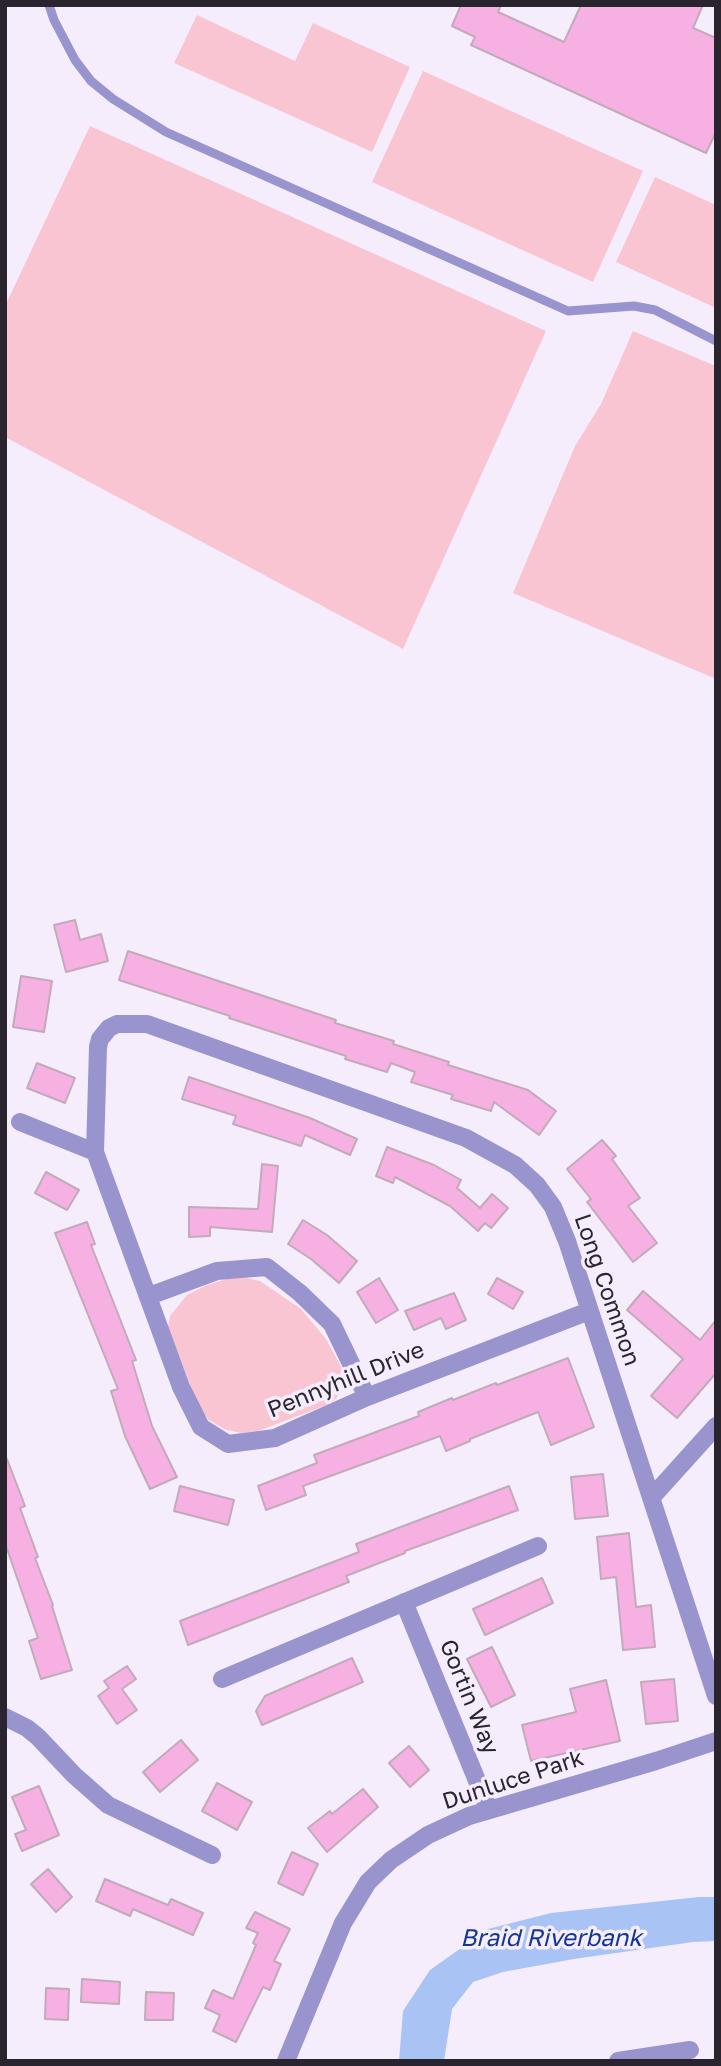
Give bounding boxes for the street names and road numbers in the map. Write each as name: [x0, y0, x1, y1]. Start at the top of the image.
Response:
street label: Long Common: [568, 1210, 646, 1370]
street label: Pennyhill Drive: [264, 1336, 428, 1424]
street label: Gortin Way: [433, 1636, 505, 1758]
street label: Dunluce Park: [439, 1744, 587, 1816]

